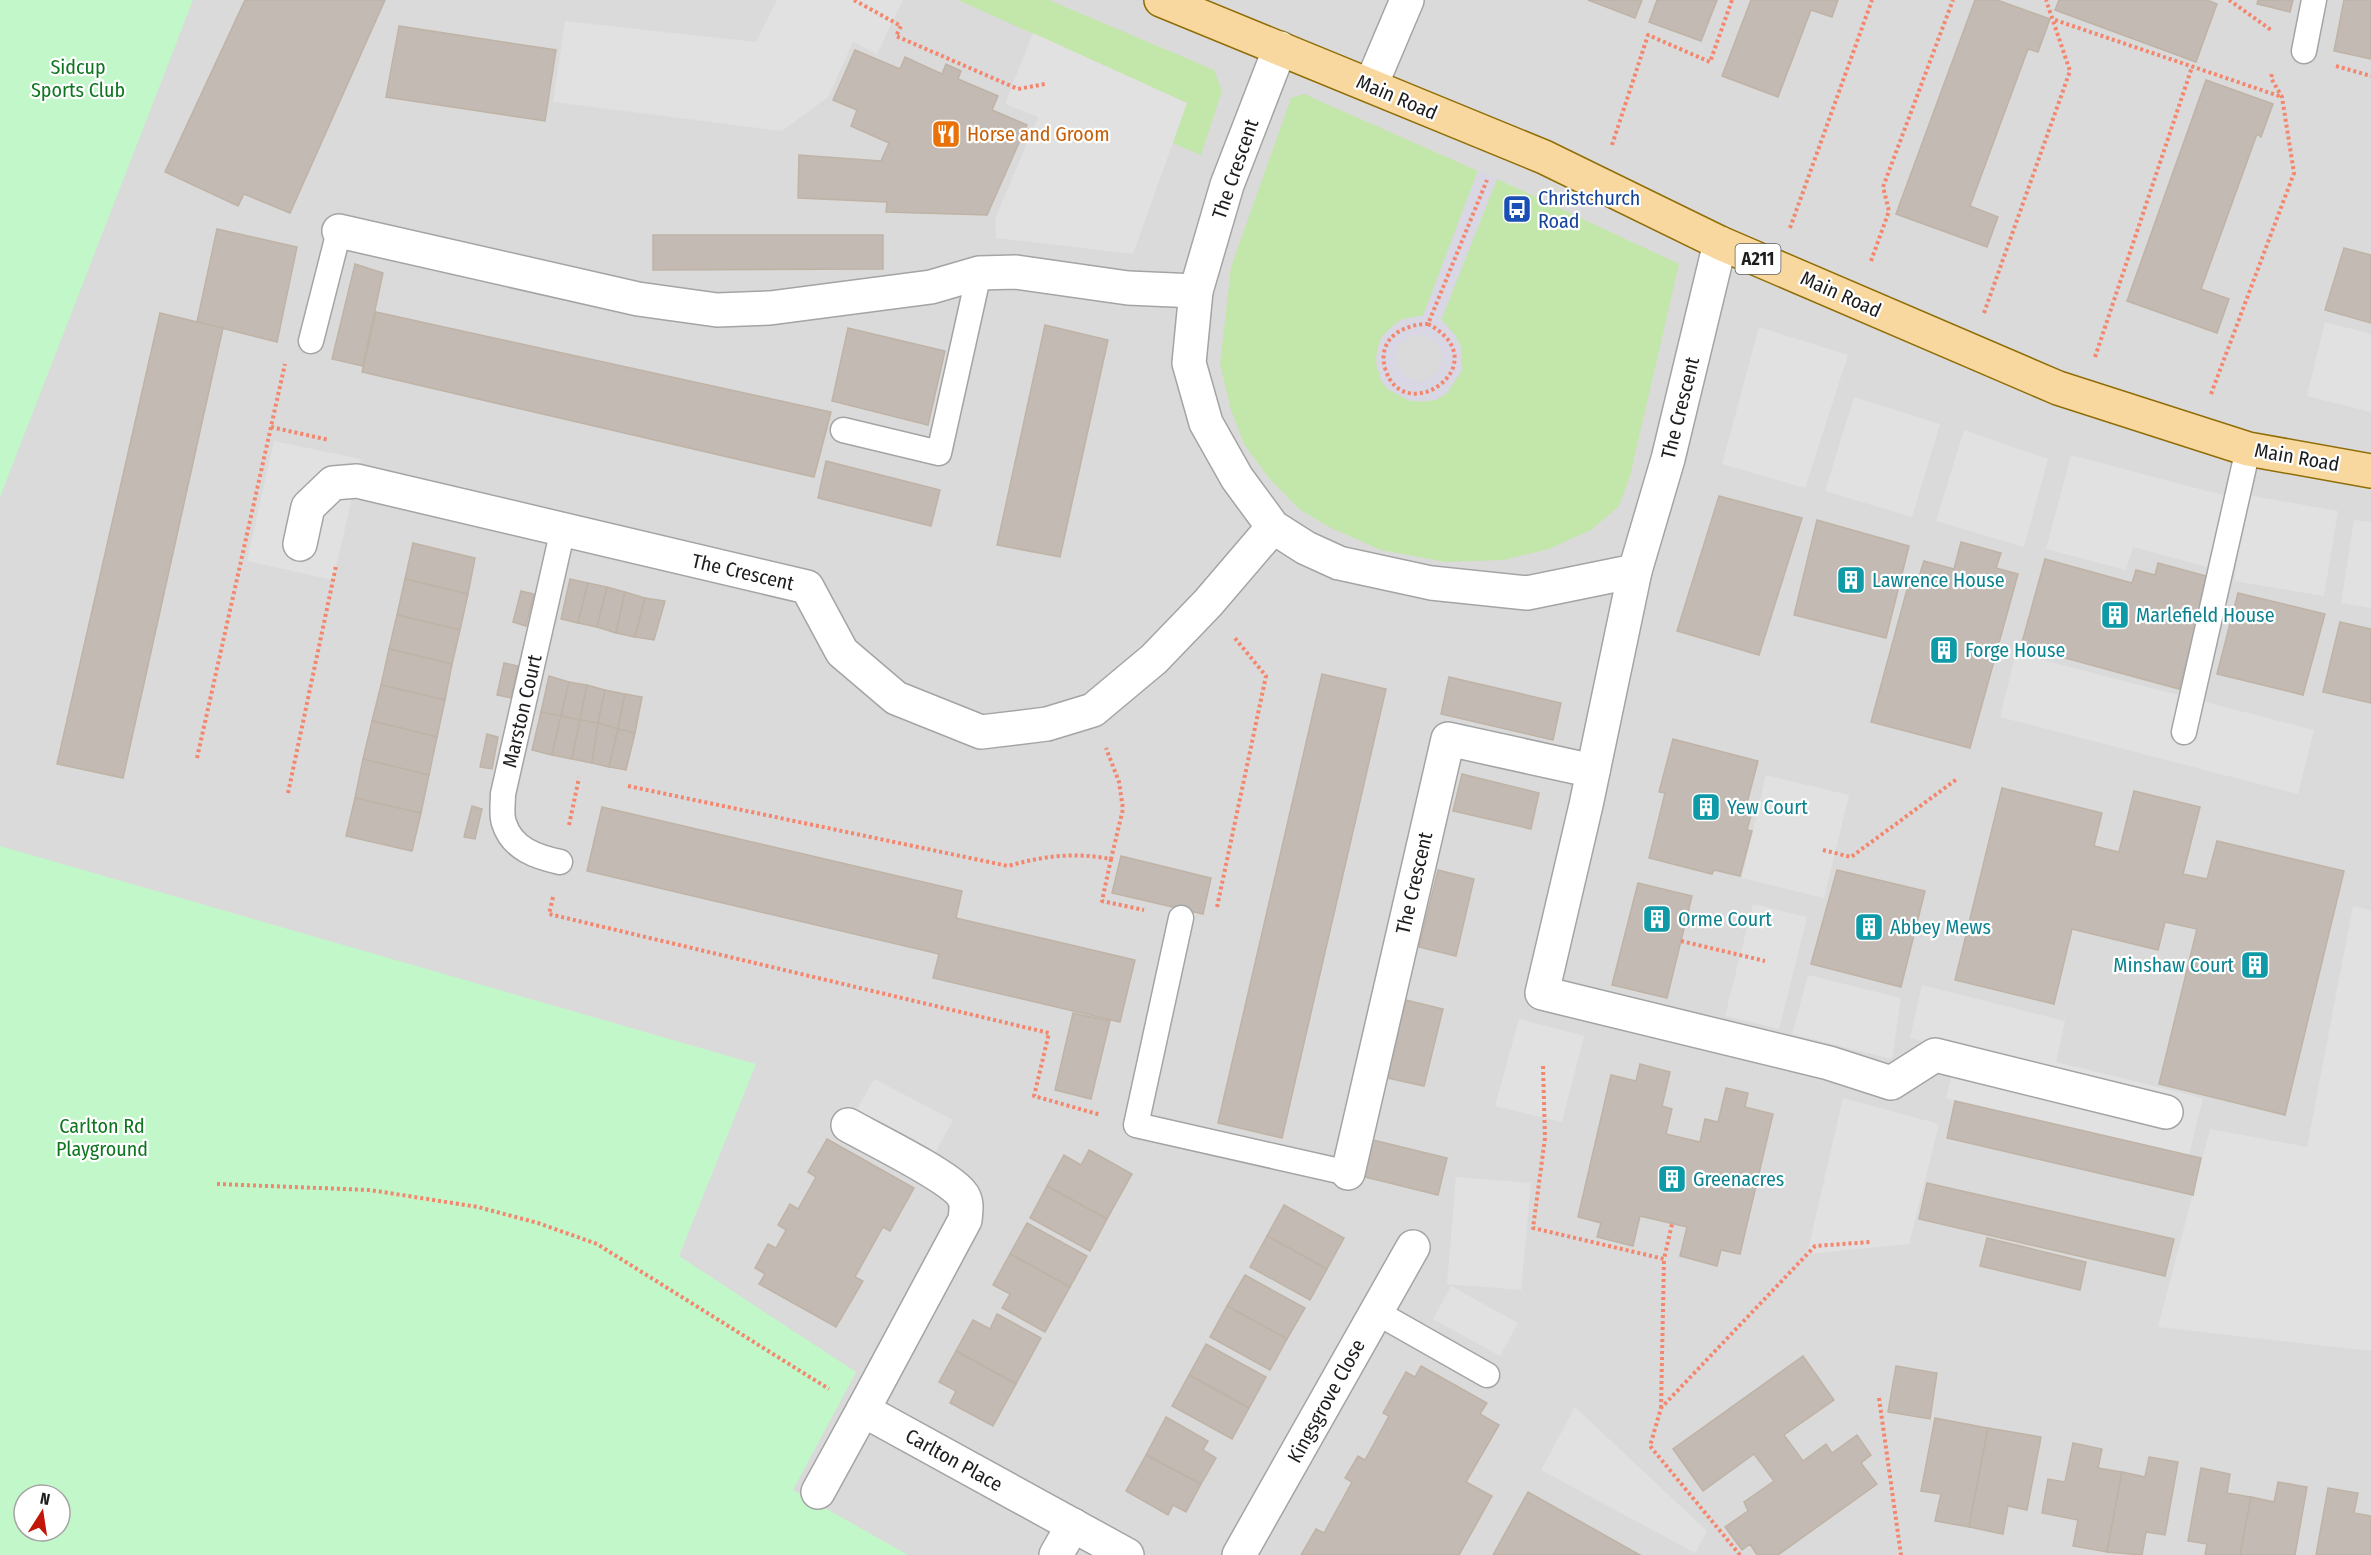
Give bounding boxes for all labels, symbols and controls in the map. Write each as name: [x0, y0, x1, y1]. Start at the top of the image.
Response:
park label: Sidcup Sports Club: [31, 55, 125, 102]
street label: Main Road: [1353, 69, 1441, 125]
street label: The Crescent: [1207, 115, 1263, 222]
restaurant icon: Horse and Groom: [930, 118, 962, 150]
place label: Horse and Groom: [967, 122, 1110, 146]
place label: Christchurch Road: [1538, 186, 1640, 233]
bus stop icon: Christchurch Road: [1501, 193, 1533, 225]
road number: A211: [1736, 244, 1780, 274]
street label: Main Road: [1797, 266, 1885, 322]
street label: The Crescent: [1656, 354, 1704, 461]
street label: Main Road: [2253, 438, 2341, 476]
street label: The Crescent: [690, 549, 797, 596]
building icon: Lawrence House: [1835, 564, 1867, 596]
place label: Lawrence House: [1872, 568, 2005, 592]
building icon: Marlefield House: [2099, 599, 2131, 631]
place label: Marlefield House: [2136, 603, 2275, 627]
building icon: Forge House: [1928, 634, 1960, 666]
place label: Forge House: [1965, 638, 2065, 662]
street label: Marston Court: [497, 652, 547, 770]
building icon: Yew Court: [1690, 791, 1722, 823]
place label: Yew Court: [1727, 795, 1808, 819]
street label: The Crescent: [1391, 829, 1438, 936]
building icon: Orme Court: [1641, 903, 1673, 935]
place label: Orme Court: [1678, 907, 1772, 931]
building icon: Abbey Mews: [1853, 911, 1885, 943]
place label: Abbey Mews: [1890, 915, 1991, 939]
building icon: Minshaw Court: [2239, 949, 2271, 981]
place label: Minshaw Court: [2113, 953, 2234, 977]
park label: Carlton Rd Playground: [56, 1114, 148, 1161]
building icon: Greenacres: [1656, 1163, 1688, 1195]
place label: Greenacres: [1693, 1167, 1784, 1191]
street label: Kingsgrove Close: [1282, 1335, 1370, 1467]
street label: Carlton Place: [901, 1423, 1007, 1497]
north arrow: [12, 1483, 72, 1543]
text: N: [38, 1489, 52, 1509]

